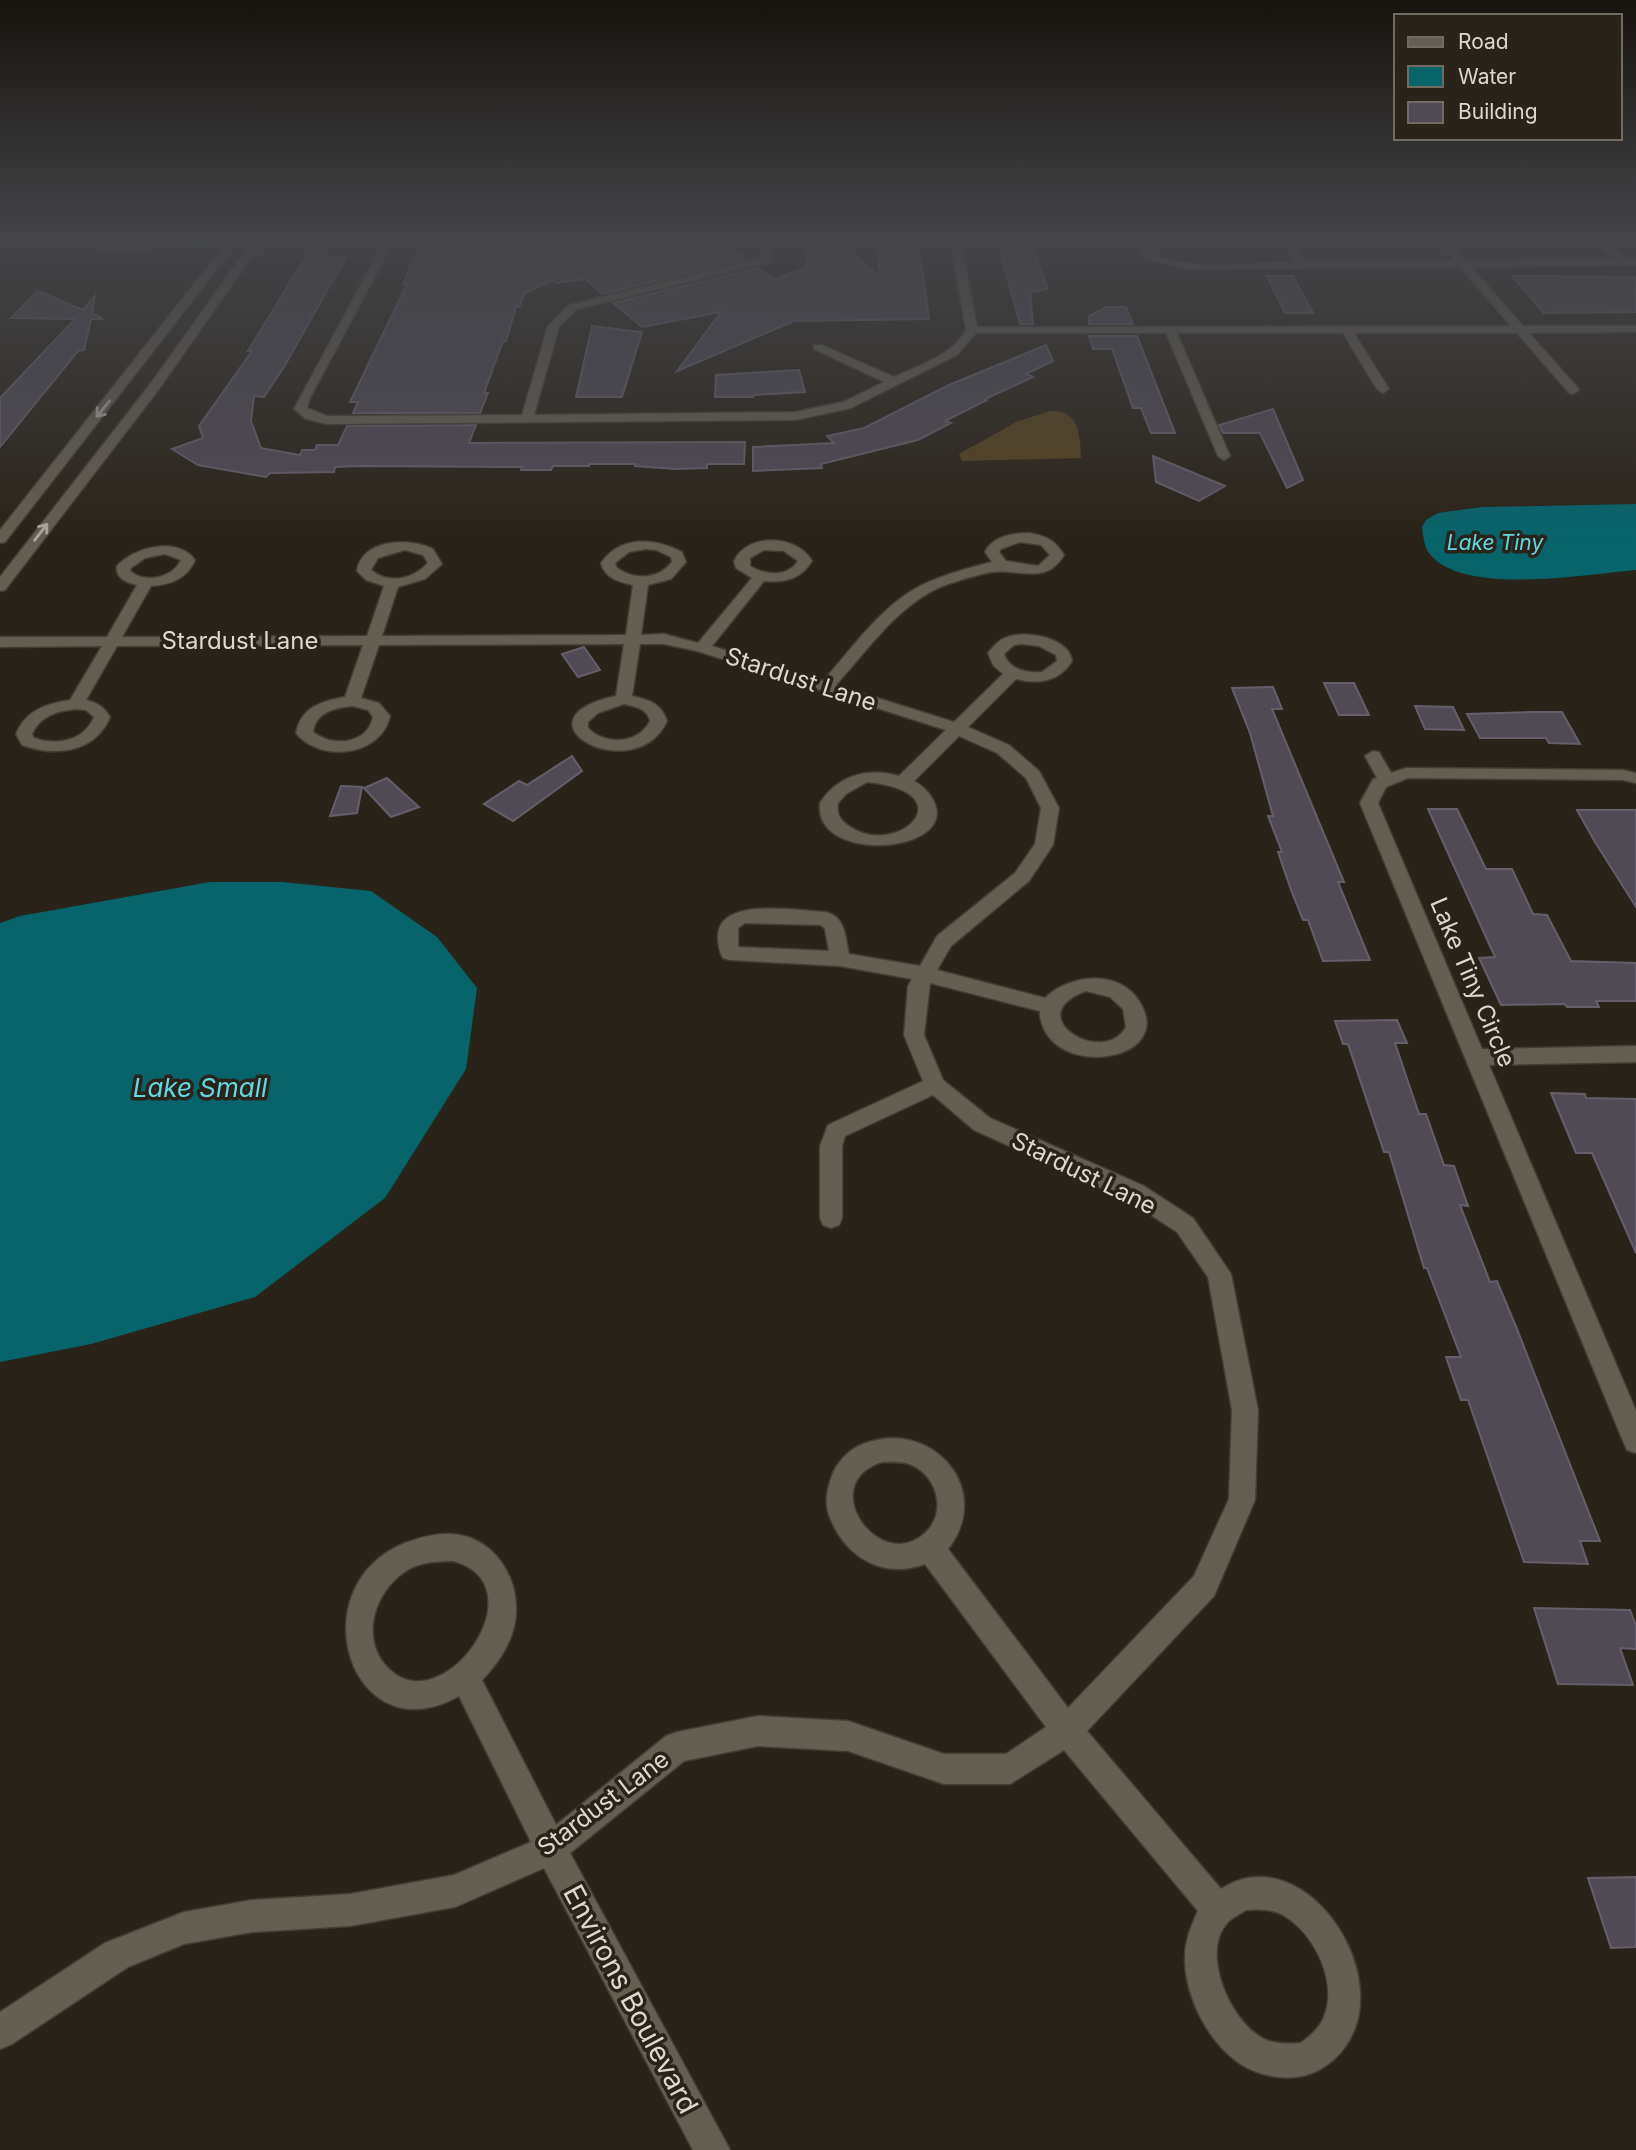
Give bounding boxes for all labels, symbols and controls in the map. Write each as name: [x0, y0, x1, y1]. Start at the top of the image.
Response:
legend: [1394, 14, 1622, 140]
text: Road: [1458, 29, 1509, 54]
text: Water: [1458, 64, 1516, 89]
text: Building: [1458, 99, 1538, 124]
one-way arrow: [96, 400, 111, 418]
one-way arrow: [33, 523, 48, 542]
water label: Lake Tiny: [1447, 530, 1544, 555]
street label: Stardust Lane: [162, 626, 318, 655]
street label: Stardust Lane: [722, 641, 880, 717]
street label: Lake Tiny Circle: [1424, 893, 1522, 1071]
water label: Lake Small: [133, 1072, 268, 1103]
street label: Stardust Lane: [1007, 1126, 1161, 1220]
street label: Stardust Lane: [532, 1744, 674, 1862]
street label: Environs Boulevard: [556, 1879, 706, 2119]

